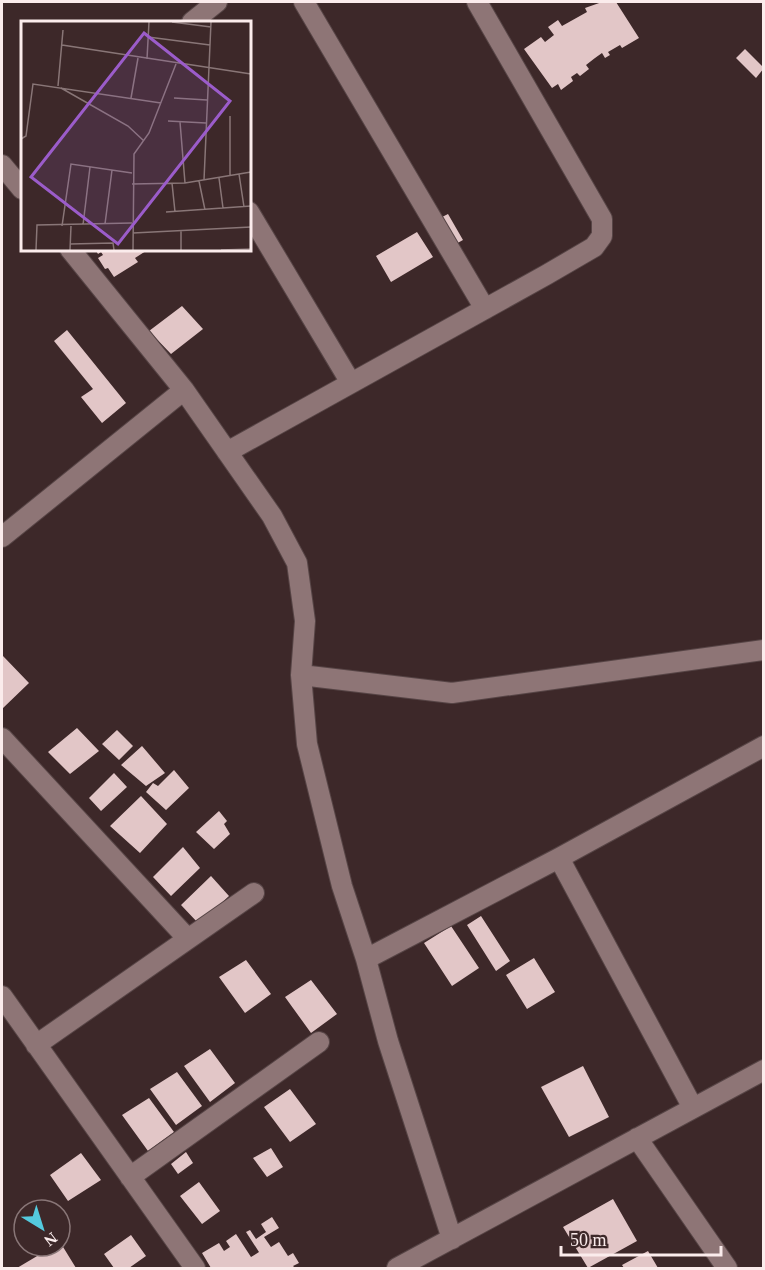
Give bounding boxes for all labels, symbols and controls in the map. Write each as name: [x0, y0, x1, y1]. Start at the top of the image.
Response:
inset map: [21, 21, 250, 250]
north arrow: [12, 1198, 72, 1258]
scale bar: [561, 1219, 722, 1257]
text: N: [41, 1229, 61, 1250]
text: 50 m: [570, 1230, 607, 1250]

